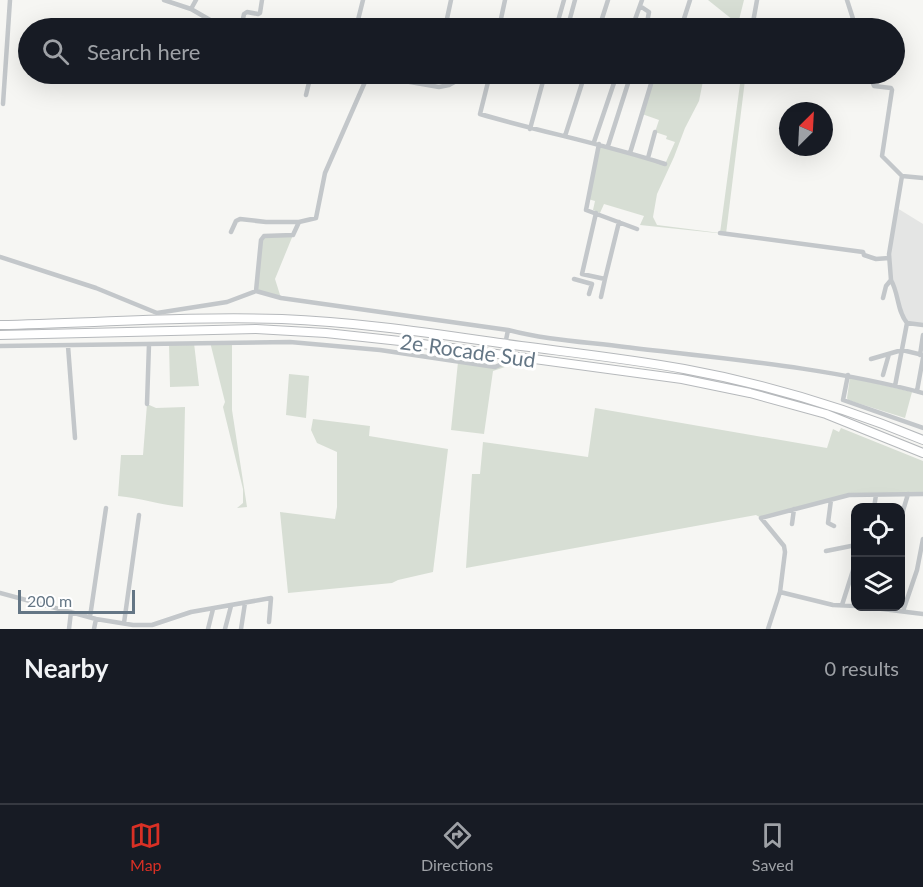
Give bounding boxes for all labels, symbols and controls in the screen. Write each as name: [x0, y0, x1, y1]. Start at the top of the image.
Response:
search box: [18, 18, 905, 84]
icon: search: [39, 35, 72, 68]
text: Search here: [87, 38, 200, 65]
north arrow: [779, 102, 833, 156]
street label: 2e Rocade Sud: [399, 328, 537, 372]
map controls: [851, 503, 905, 611]
button: locate: [851, 503, 905, 557]
button: layers: [851, 557, 905, 611]
scale bar: [18, 587, 135, 614]
text: 200 m: [27, 591, 72, 610]
text: Nearby: [24, 652, 109, 684]
text: 0 results: [824, 656, 899, 680]
tab: Map: [129, 819, 162, 874]
tab: Directions: [421, 819, 493, 874]
tab: Saved: [752, 819, 794, 874]

